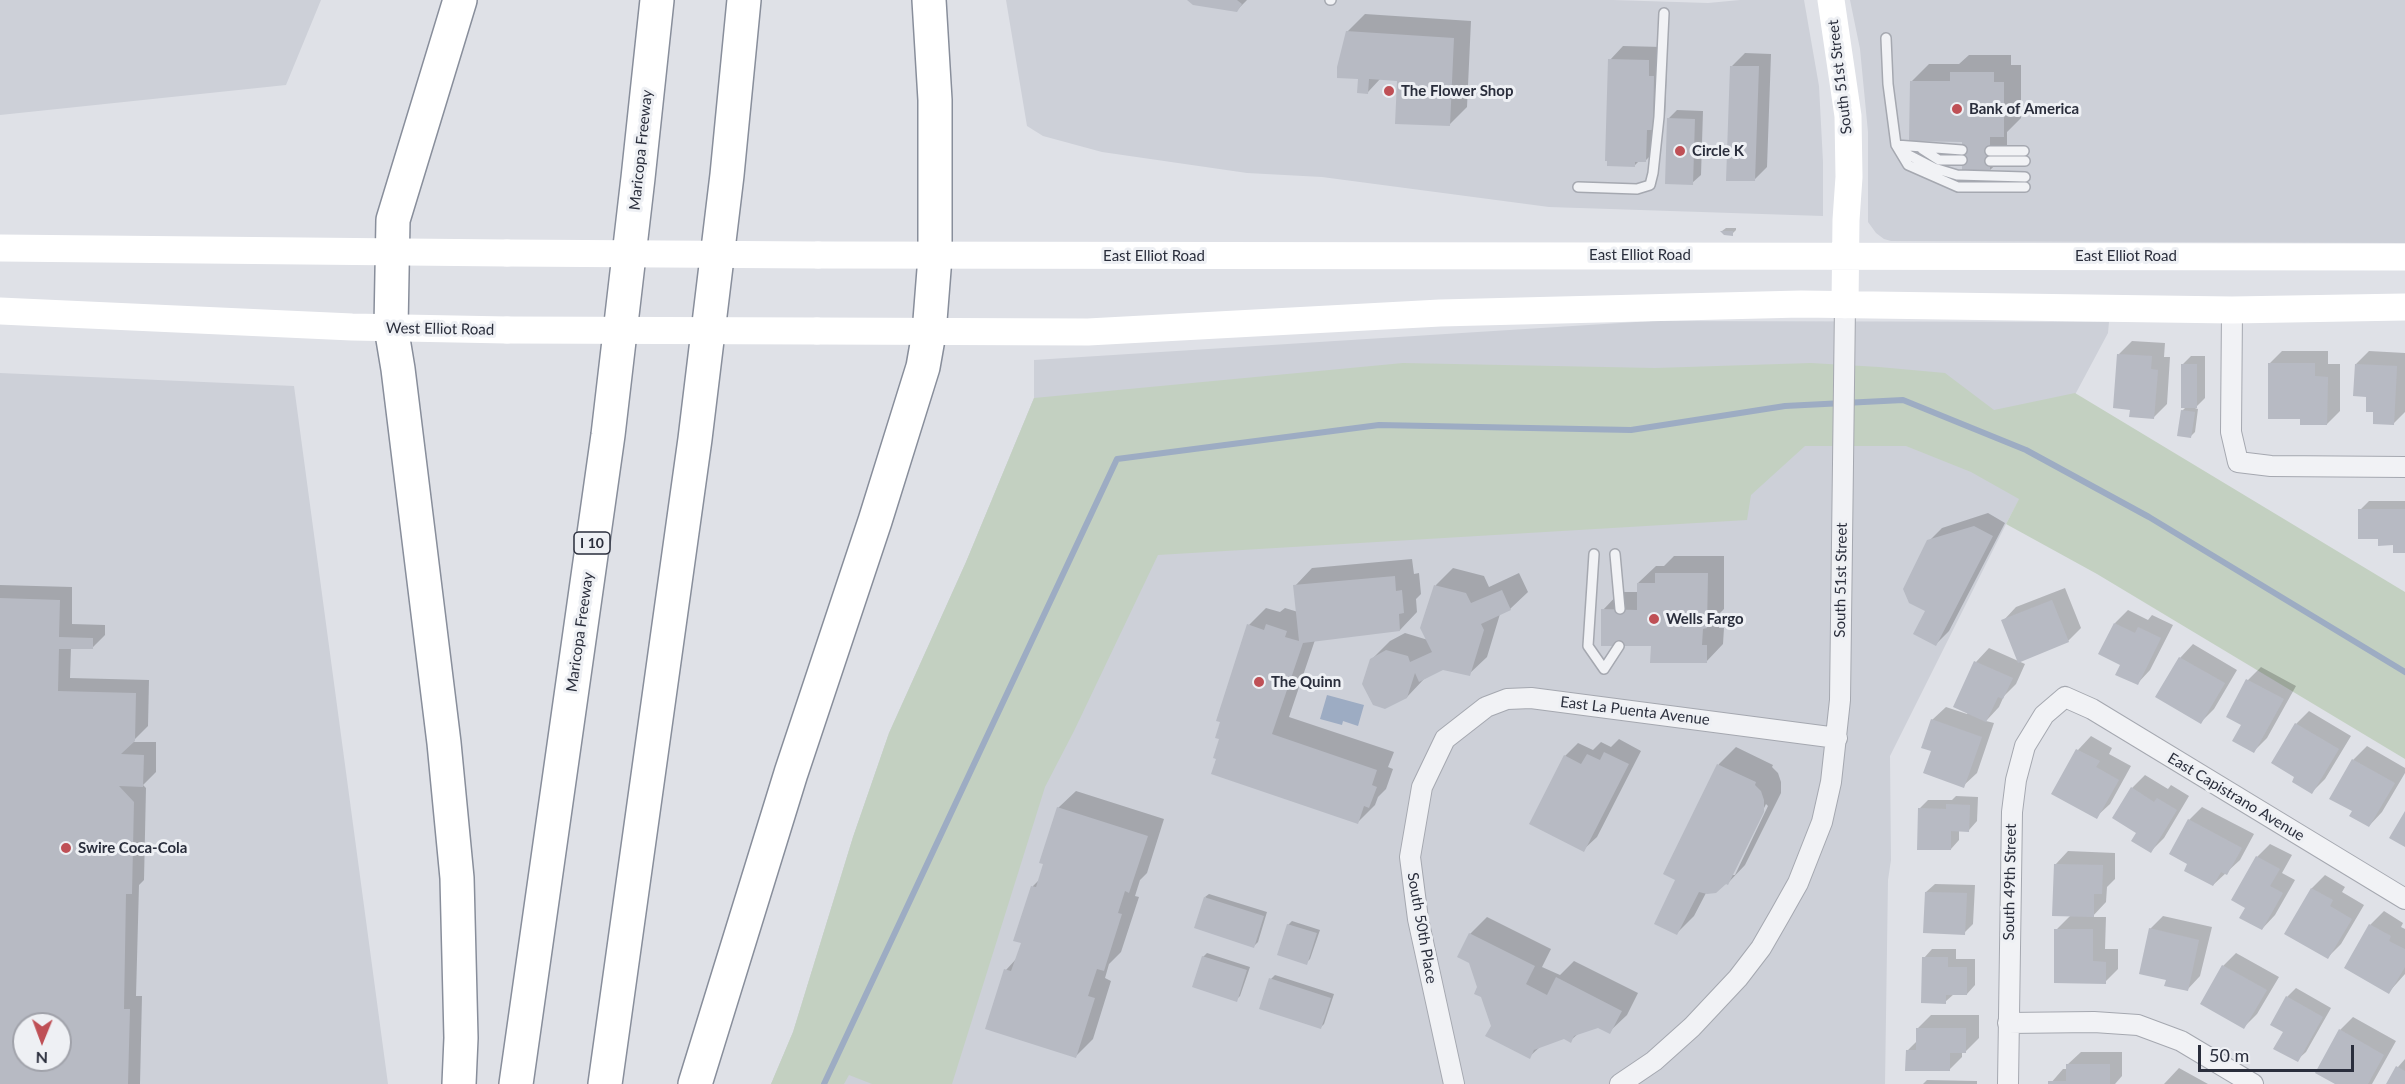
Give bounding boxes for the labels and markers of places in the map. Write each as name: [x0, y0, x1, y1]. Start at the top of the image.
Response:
place label: The Flower Shop: [1401, 82, 1513, 100]
marker: The Flower Shop: [1382, 84, 1396, 98]
place label: Bank of America: [1969, 100, 2079, 118]
marker: Bank of America: [1950, 102, 1964, 116]
place label: Circle K: [1692, 142, 1744, 160]
marker: Circle K: [1673, 144, 1687, 158]
place label: Wells Fargo: [1666, 610, 1744, 628]
marker: Wells Fargo: [1647, 612, 1661, 626]
place label: The Quinn: [1271, 673, 1341, 691]
marker: The Quinn: [1252, 675, 1266, 689]
place label: Swire Coca-Cola: [78, 839, 187, 857]
marker: Swire Coca-Cola: [59, 841, 73, 855]

